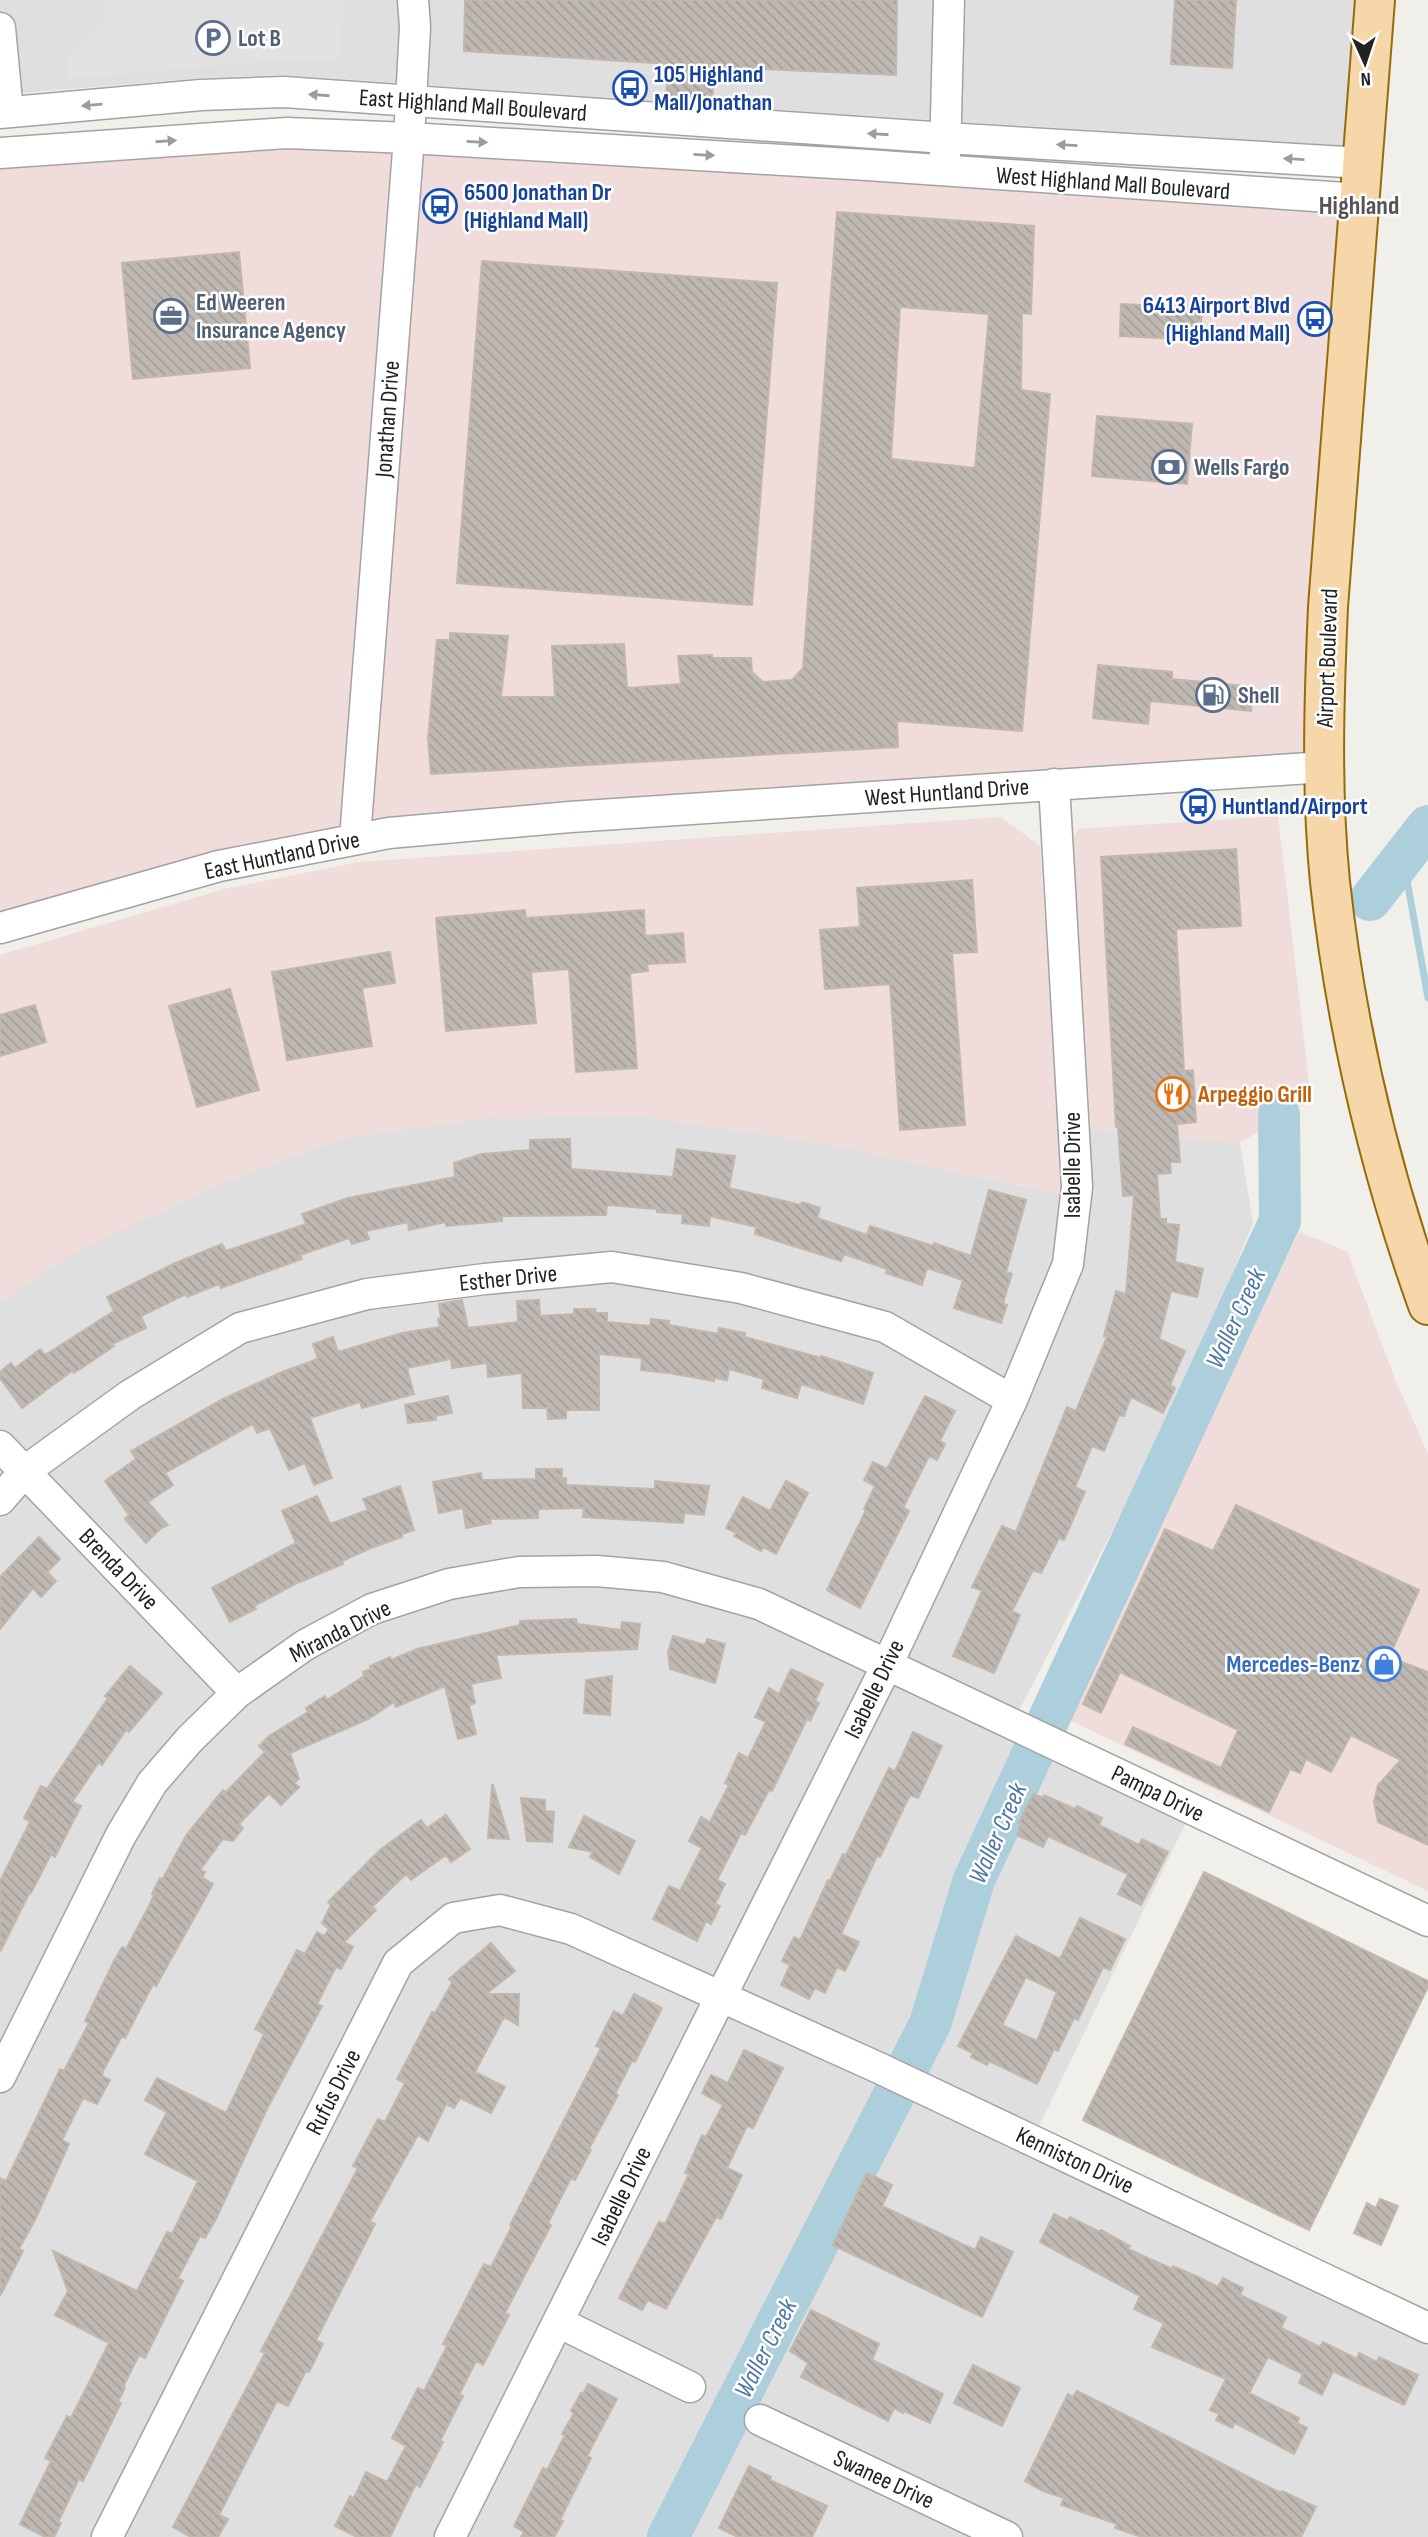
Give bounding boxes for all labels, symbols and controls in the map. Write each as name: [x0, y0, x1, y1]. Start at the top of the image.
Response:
parking icon: Lot B: [194, 19, 232, 57]
place label: Lot B: [238, 24, 281, 53]
north arrow: [1330, 28, 1400, 98]
place label: 105 Highland Mall/Jonathan: [654, 60, 772, 117]
text: N: [1360, 67, 1371, 90]
bus stop icon: 105 Highland Mall/Jonathan: [611, 69, 649, 107]
street label: East Highland Mall Boulevard: [358, 83, 588, 128]
one-way arrow: [307, 89, 329, 100]
one-way arrow: [81, 100, 103, 111]
one-way arrow: [867, 128, 889, 139]
one-way arrow: [155, 135, 177, 146]
one-way arrow: [467, 136, 489, 147]
one-way arrow: [1056, 140, 1078, 151]
one-way arrow: [694, 150, 716, 161]
one-way arrow: [1283, 153, 1305, 164]
street label: West Highland Mall Boulevard: [995, 161, 1231, 206]
place label: 6500 Jonathan Dr (Highland Mall): [464, 178, 612, 235]
bus stop icon: 6500 Jonathan Dr (Highland Mall): [421, 187, 459, 225]
district label: Highland: [1319, 191, 1399, 222]
place label: Ed Weeren Insurance Agency: [196, 288, 346, 345]
place label: 6413 Airport Blvd (Highland Mall): [1143, 291, 1290, 348]
office icon: Ed Weeren Insurance Agency: [152, 297, 190, 335]
bus stop icon: 6413 Airport Blvd (Highland Mall): [1296, 300, 1334, 338]
street label: Jonathan Drive: [369, 360, 406, 480]
bank icon: Wells Fargo: [1150, 448, 1188, 486]
place label: Wells Fargo: [1194, 453, 1290, 482]
street label: Airport Boulevard: [1311, 588, 1344, 729]
fuel station icon: Shell: [1194, 676, 1232, 714]
place label: Shell: [1238, 681, 1280, 710]
street label: West Huntland Drive: [864, 772, 1030, 813]
bus stop icon: Huntland/Airport: [1179, 787, 1217, 825]
place label: Huntland/Airport: [1222, 792, 1368, 821]
street label: East Huntland Drive: [202, 825, 362, 886]
restaurant icon: Arpeggio Grill: [1154, 1075, 1192, 1113]
place label: Arpeggio Grill: [1197, 1080, 1312, 1109]
street label: Isabelle Drive: [1058, 1112, 1087, 1218]
street label: Esther Drive: [458, 1259, 558, 1298]
water label: Waller Creek: [1200, 1262, 1274, 1374]
street label: Brenda Drive: [73, 1523, 165, 1616]
street label: Miranda Drive: [285, 1594, 396, 1669]
street label: Isabelle Drive: [838, 1635, 911, 1743]
shop icon: Mercedes-Benz: [1365, 1645, 1403, 1683]
place label: Mercedes-Benz: [1226, 1650, 1360, 1679]
street label: Pampa Drive: [1107, 1759, 1209, 1828]
water label: Waller Creek: [962, 1777, 1035, 1889]
street label: Rufus Drive: [300, 2044, 367, 2140]
street label: Kenniston Drive: [1011, 2121, 1138, 2200]
street label: Isabelle Drive: [585, 2142, 658, 2250]
water label: Waller Creek: [728, 2293, 805, 2403]
street label: Swanee Drive: [829, 2444, 939, 2515]

